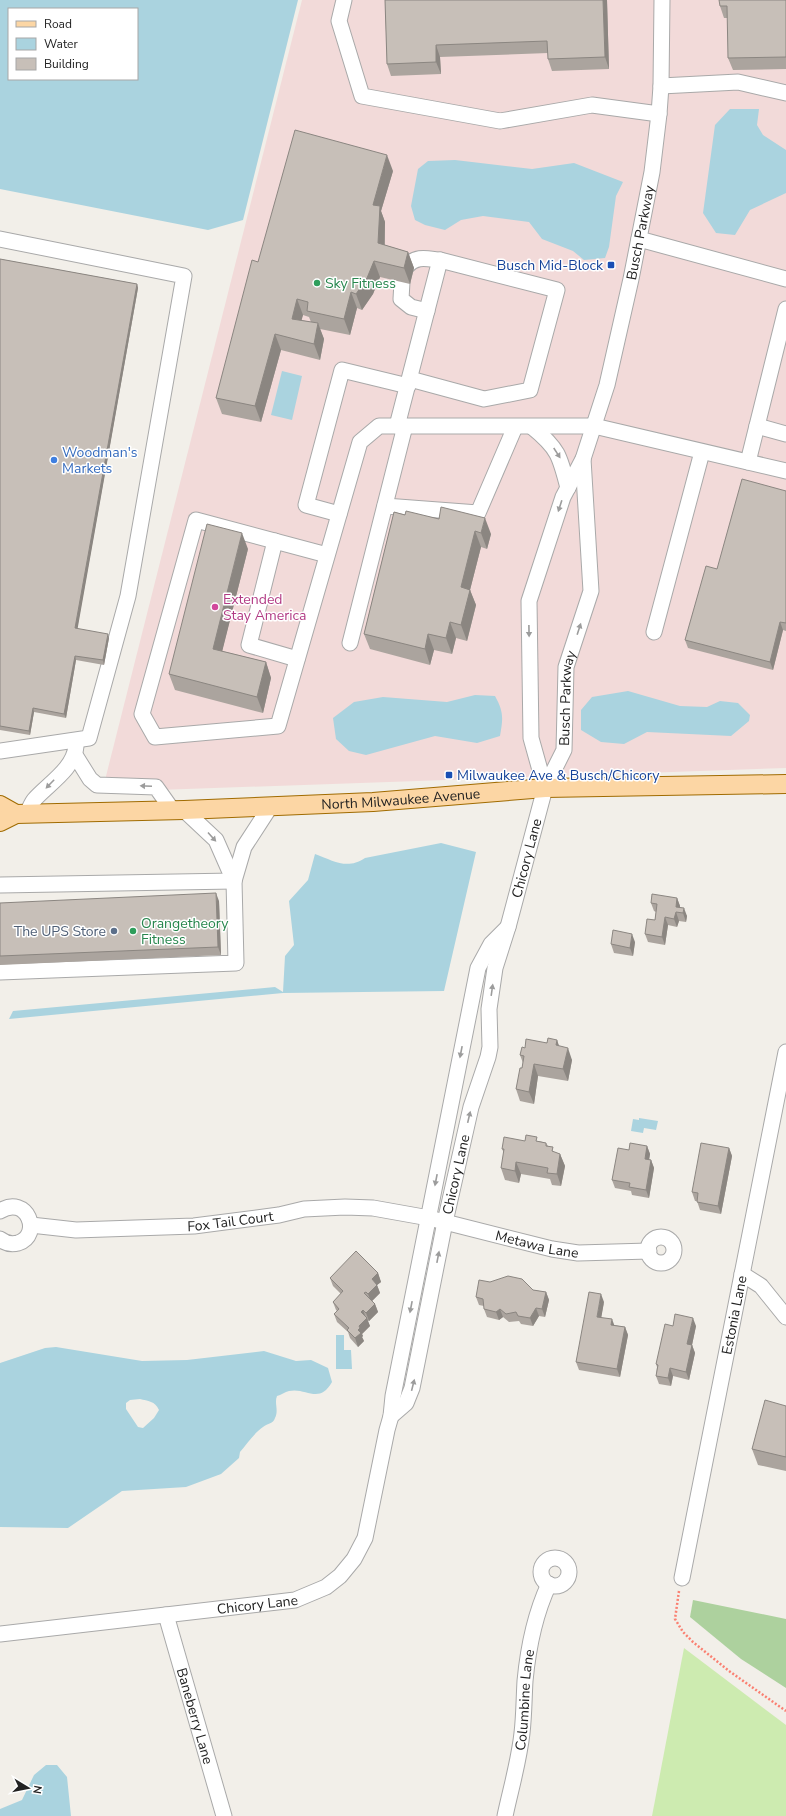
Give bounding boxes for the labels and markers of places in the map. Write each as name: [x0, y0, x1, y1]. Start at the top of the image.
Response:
place label: Busch Mid-Block: [497, 256, 604, 275]
marker: Busch Mid-Block: [606, 260, 616, 270]
place label: Sky Fitness: [325, 274, 396, 293]
marker: Sky Fitness: [312, 278, 322, 288]
place label: Woodman's Markets: [62, 443, 138, 478]
marker: Woodman's Markets: [49, 455, 59, 465]
place label: Extended Stay America: [223, 590, 306, 625]
marker: Extended Stay America: [210, 602, 220, 612]
place label: Milwaukee Ave & Busch/Chicory: [457, 766, 660, 785]
marker: Milwaukee Ave & Busch/Chicory: [444, 770, 454, 780]
place label: Orangetheory Fitness: [141, 914, 229, 949]
place label: The UPS Store: [14, 922, 106, 941]
marker: The UPS Store: [109, 926, 119, 936]
marker: Orangetheory Fitness: [128, 926, 138, 936]

